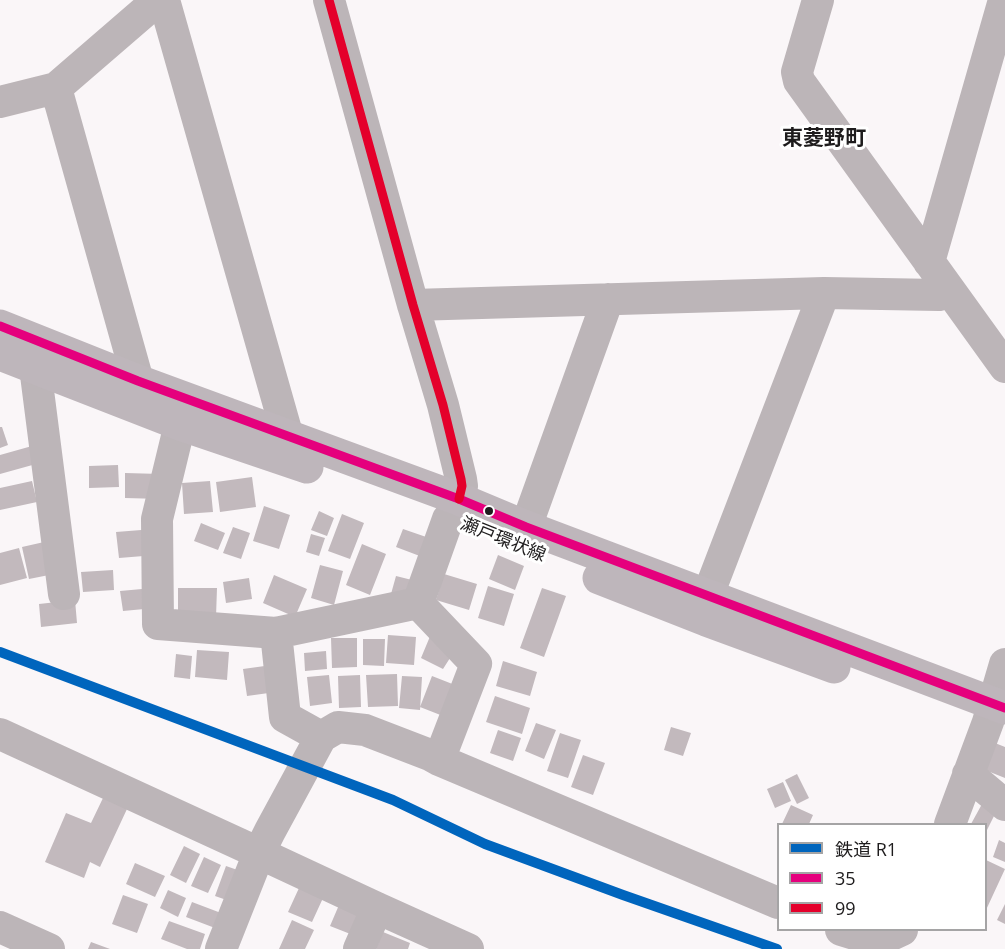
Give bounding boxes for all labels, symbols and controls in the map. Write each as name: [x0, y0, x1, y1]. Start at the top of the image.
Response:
district label: 東菱野町: [782, 126, 866, 152]
unlabelled marker: [483, 505, 495, 517]
street label: 瀬戸環状線: [457, 513, 549, 567]
legend: [777, 823, 987, 931]
text: 鉄道 R1: [835, 837, 897, 861]
text: 35: [835, 866, 856, 890]
text: 99: [835, 896, 856, 920]

